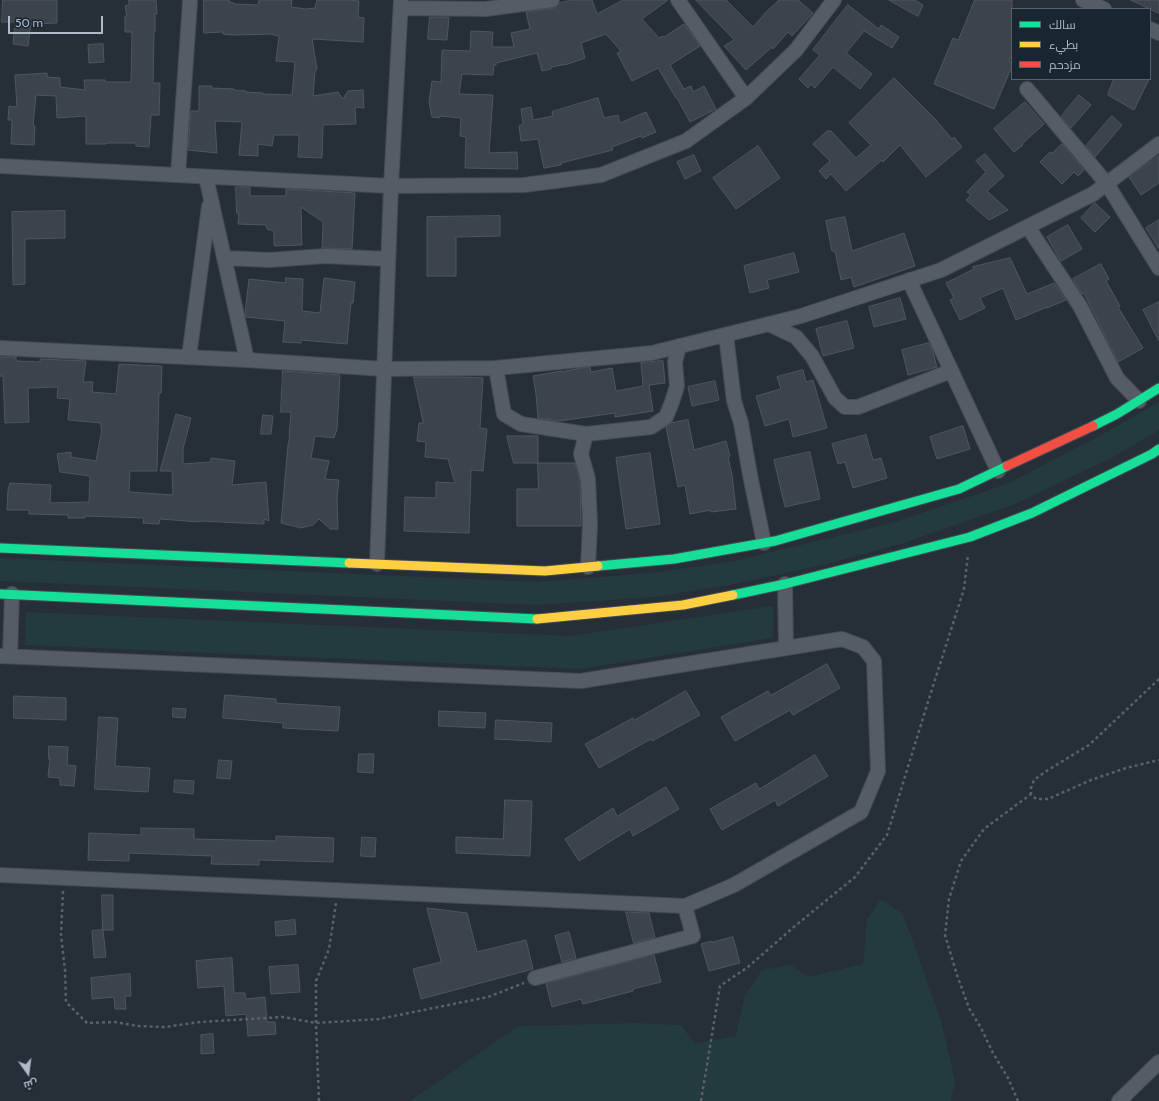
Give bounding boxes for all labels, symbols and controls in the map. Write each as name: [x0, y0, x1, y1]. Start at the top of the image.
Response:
scale bar: [10, 8, 105, 34]
legend: [1011, 8, 1151, 80]
text: 50 m: [15, 15, 43, 30]
text: سالك: [1049, 17, 1076, 32]
text: بطيء: [1049, 37, 1078, 52]
text: مزدحم: [1049, 57, 1081, 72]
north arrow: [8, 1053, 48, 1093]
text: ش: [22, 1076, 39, 1093]

